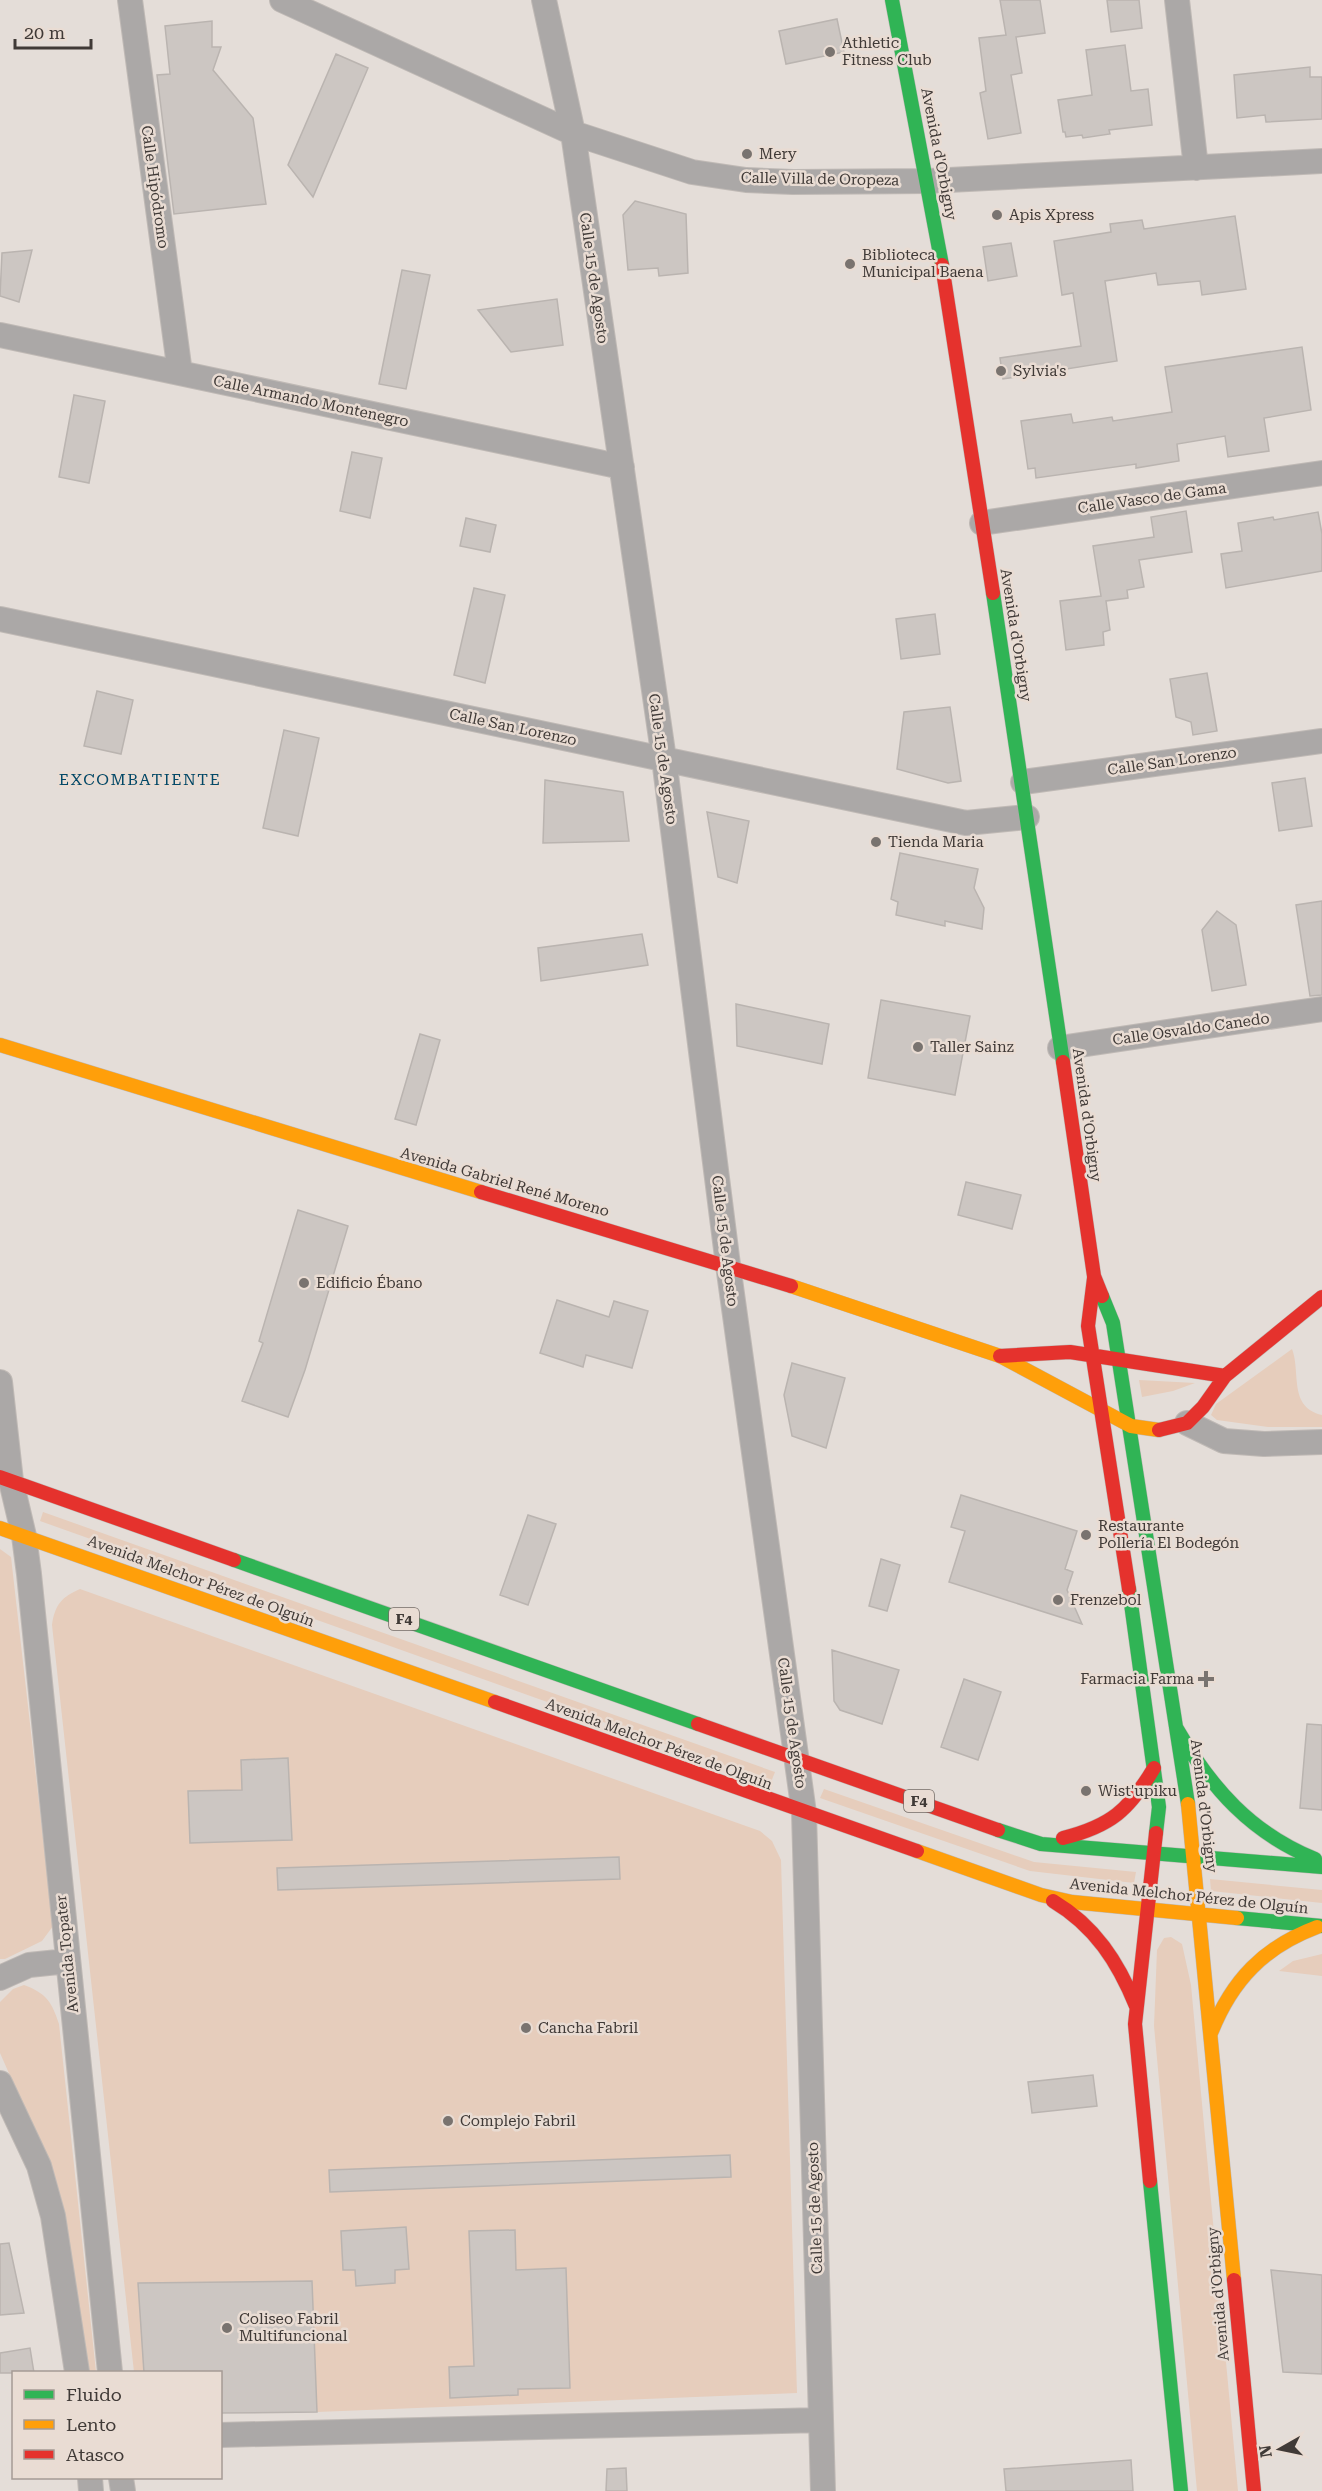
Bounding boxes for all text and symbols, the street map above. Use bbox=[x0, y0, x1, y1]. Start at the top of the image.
scale bar bbox=[15, 12, 92, 50]
text: 20 m bbox=[24, 22, 65, 43]
place label: Athletic Fitness Club bbox=[842, 34, 932, 69]
marker: Athletic Fitness Club bbox=[823, 45, 837, 59]
street label: Avenida d'Orbigny bbox=[917, 86, 961, 222]
street label: Calle Hipódromo bbox=[137, 124, 173, 250]
place label: Mery bbox=[759, 145, 797, 163]
marker: Mery bbox=[740, 147, 754, 161]
street label: Calle Villa de Oropeza bbox=[741, 169, 899, 189]
place label: Apis Xpress bbox=[1009, 206, 1094, 224]
marker: Apis Xpress bbox=[990, 208, 1004, 222]
street label: Calle 15 de Agosto bbox=[576, 211, 612, 345]
place label: Biblioteca Municipal Baena bbox=[862, 246, 983, 281]
marker: Biblioteca Municipal Baena bbox=[843, 257, 857, 271]
place label: Sylvia's bbox=[1013, 362, 1066, 380]
marker: Sylvia's bbox=[994, 364, 1008, 378]
street label: Calle Armando Montenegro bbox=[212, 371, 410, 431]
street label: Calle Vasco de Gama bbox=[1077, 479, 1227, 517]
street label: Avenida d'Orbigny bbox=[997, 567, 1035, 703]
street label: Calle 15 de Agosto bbox=[645, 692, 681, 826]
street label: Calle San Lorenzo bbox=[448, 705, 578, 749]
street label: Calle San Lorenzo bbox=[1106, 743, 1238, 779]
district label: EXCOMBATIENTE bbox=[59, 770, 221, 789]
place label: Tienda Maria bbox=[888, 833, 984, 851]
marker: Tienda Maria bbox=[869, 835, 883, 849]
street label: Calle Osvaldo Canedo bbox=[1111, 1009, 1271, 1049]
place label: Taller Sainz bbox=[930, 1038, 1014, 1056]
marker: Taller Sainz bbox=[911, 1040, 925, 1054]
street label: Avenida d'Orbigny bbox=[1069, 1047, 1105, 1183]
street label: Avenida Gabriel René Moreno bbox=[398, 1144, 612, 1220]
street label: Calle 15 de Agosto bbox=[708, 1174, 742, 1308]
place label: Edificio Ébano bbox=[316, 1274, 423, 1292]
marker: Edificio Ébano bbox=[297, 1276, 311, 1290]
place label: Restaurante Pollería El Bodegón bbox=[1098, 1517, 1239, 1552]
marker: Restaurante Pollería El Bodegón bbox=[1079, 1528, 1093, 1542]
street label: Avenida Melchor Pérez de Olguín bbox=[85, 1532, 317, 1631]
place label: Frenzebol bbox=[1070, 1591, 1142, 1609]
marker: Frenzebol bbox=[1051, 1593, 1065, 1607]
road number: F4 bbox=[389, 1608, 419, 1630]
street label: Calle 15 de Agosto bbox=[774, 1656, 810, 1790]
place label: Farmacia Farma bbox=[1080, 1670, 1194, 1688]
marker: Farmacia Farma bbox=[1199, 1672, 1213, 1686]
street label: Avenida Melchor Pérez de Olguín bbox=[543, 1695, 775, 1794]
street label: Avenida d'Orbigny bbox=[1187, 1738, 1221, 1874]
place label: Wist'upiku bbox=[1098, 1782, 1178, 1800]
marker: Wist'upiku bbox=[1079, 1784, 1093, 1798]
road number: F4 bbox=[904, 1790, 934, 1812]
street label: Avenida Melchor Pérez de Olguín bbox=[1069, 1875, 1310, 1918]
street label: Avenida Topater bbox=[52, 1894, 82, 2014]
place label: Cancha Fabril bbox=[538, 2019, 639, 2037]
marker: Cancha Fabril bbox=[519, 2021, 533, 2035]
place label: Complejo Fabril bbox=[460, 2112, 576, 2130]
marker: Complejo Fabril bbox=[441, 2114, 455, 2128]
street label: Calle 15 de Agosto bbox=[804, 2142, 826, 2274]
street label: Avenida d'Orbigny bbox=[1203, 2226, 1233, 2362]
place label: Coliseo Fabril Multifuncional bbox=[239, 2310, 348, 2345]
marker: Coliseo Fabril Multifuncional bbox=[220, 2321, 234, 2335]
legend bbox=[12, 2371, 222, 2479]
text: Fluido bbox=[66, 2384, 122, 2405]
text: Lento bbox=[66, 2414, 116, 2435]
north arrow bbox=[1250, 2419, 1310, 2479]
text: Atasco bbox=[66, 2444, 124, 2465]
text: N bbox=[1255, 2444, 1276, 2459]

